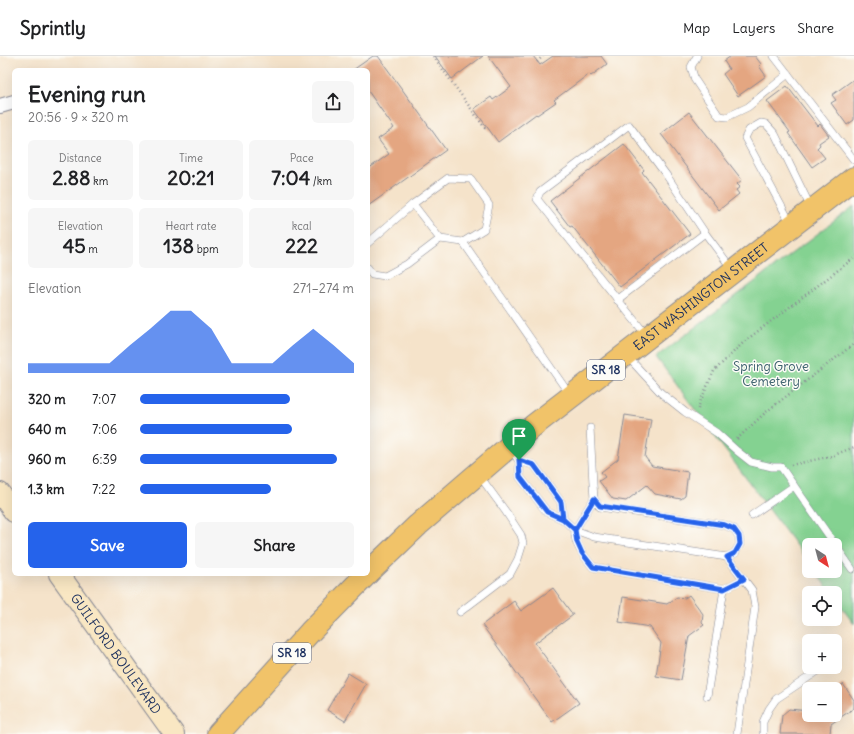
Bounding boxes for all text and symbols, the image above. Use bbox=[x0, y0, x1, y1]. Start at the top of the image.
text: Sprintly bbox=[20, 16, 86, 40]
text: Map bbox=[683, 19, 710, 37]
text: Layers bbox=[732, 19, 775, 37]
text: Share bbox=[797, 19, 834, 37]
text: Evening run bbox=[28, 80, 146, 108]
button: share bbox=[312, 81, 354, 123]
text: 20:56 · 9 × 320 m bbox=[28, 109, 128, 126]
text: Distance bbox=[59, 151, 102, 165]
text: Time bbox=[179, 151, 203, 165]
text: Pace bbox=[290, 151, 314, 165]
text: 2.88 bbox=[52, 165, 90, 190]
text: 20:21 bbox=[167, 165, 215, 190]
text: 7:04 bbox=[271, 165, 310, 190]
text: km bbox=[90, 174, 108, 188]
text: /km bbox=[310, 174, 332, 188]
text: Elevation bbox=[58, 219, 103, 233]
text: Heart rate bbox=[165, 219, 217, 233]
text: kcal bbox=[292, 219, 312, 233]
text: 45 bbox=[63, 233, 86, 258]
text: 138 bbox=[163, 233, 194, 258]
text: 222 bbox=[285, 233, 318, 258]
street label: EAST WASHINGTON STREET bbox=[630, 239, 772, 354]
text: m bbox=[86, 242, 98, 256]
text: bpm bbox=[194, 242, 219, 256]
text: Elevation bbox=[28, 280, 81, 297]
text: 271–274 m bbox=[293, 280, 354, 297]
park label: Spring Grove Cemetery bbox=[733, 358, 809, 390]
road number: SR 18 bbox=[587, 360, 625, 380]
text: 320 m bbox=[28, 391, 66, 408]
text: 7:07 bbox=[92, 391, 116, 408]
pin bbox=[502, 419, 536, 460]
text: 640 m bbox=[28, 421, 66, 438]
text: 7:06 bbox=[92, 421, 117, 438]
icon: arrive bbox=[508, 425, 530, 447]
text: 960 m bbox=[28, 451, 66, 468]
text: 6:39 bbox=[92, 451, 117, 468]
text: 1.3 km bbox=[28, 481, 64, 498]
text: 7:22 bbox=[92, 481, 116, 498]
button: Save bbox=[28, 522, 187, 568]
button: Share bbox=[195, 522, 354, 568]
north arrow bbox=[802, 538, 842, 578]
map controls bbox=[802, 538, 842, 722]
button: locate bbox=[802, 586, 842, 626]
street label: GUILFORD BOULEVARD bbox=[67, 590, 165, 718]
button: + bbox=[802, 634, 842, 674]
road number: SR 18 bbox=[273, 643, 311, 663]
button: − bbox=[802, 682, 842, 722]

